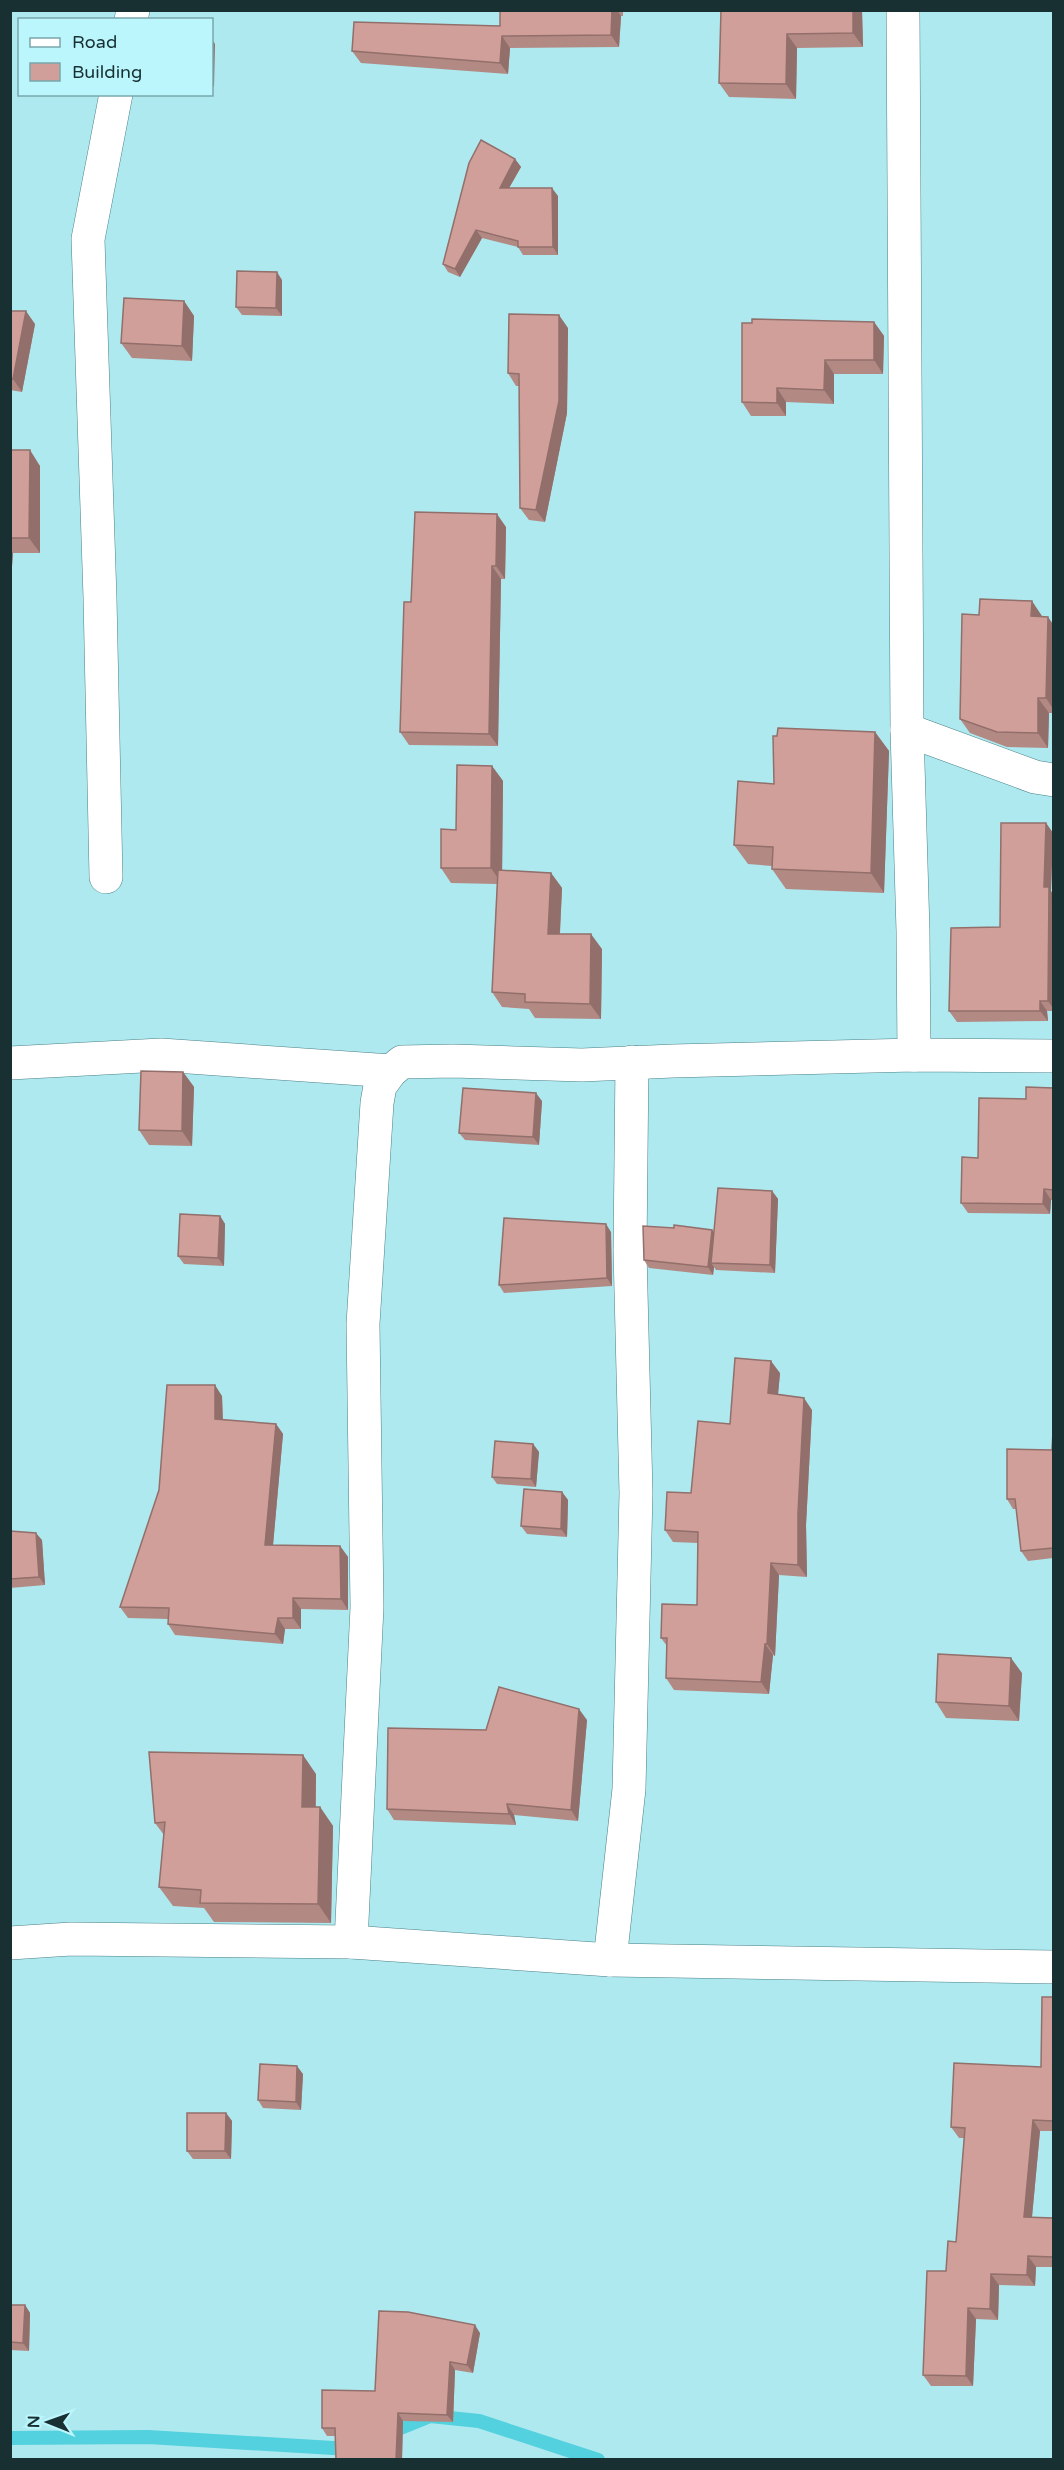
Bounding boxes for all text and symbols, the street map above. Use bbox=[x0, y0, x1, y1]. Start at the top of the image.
legend bbox=[18, 18, 213, 96]
text: Road bbox=[72, 31, 117, 53]
text: Building bbox=[72, 61, 142, 83]
north arrow bbox=[18, 2392, 78, 2452]
text: N bbox=[24, 2415, 44, 2428]

